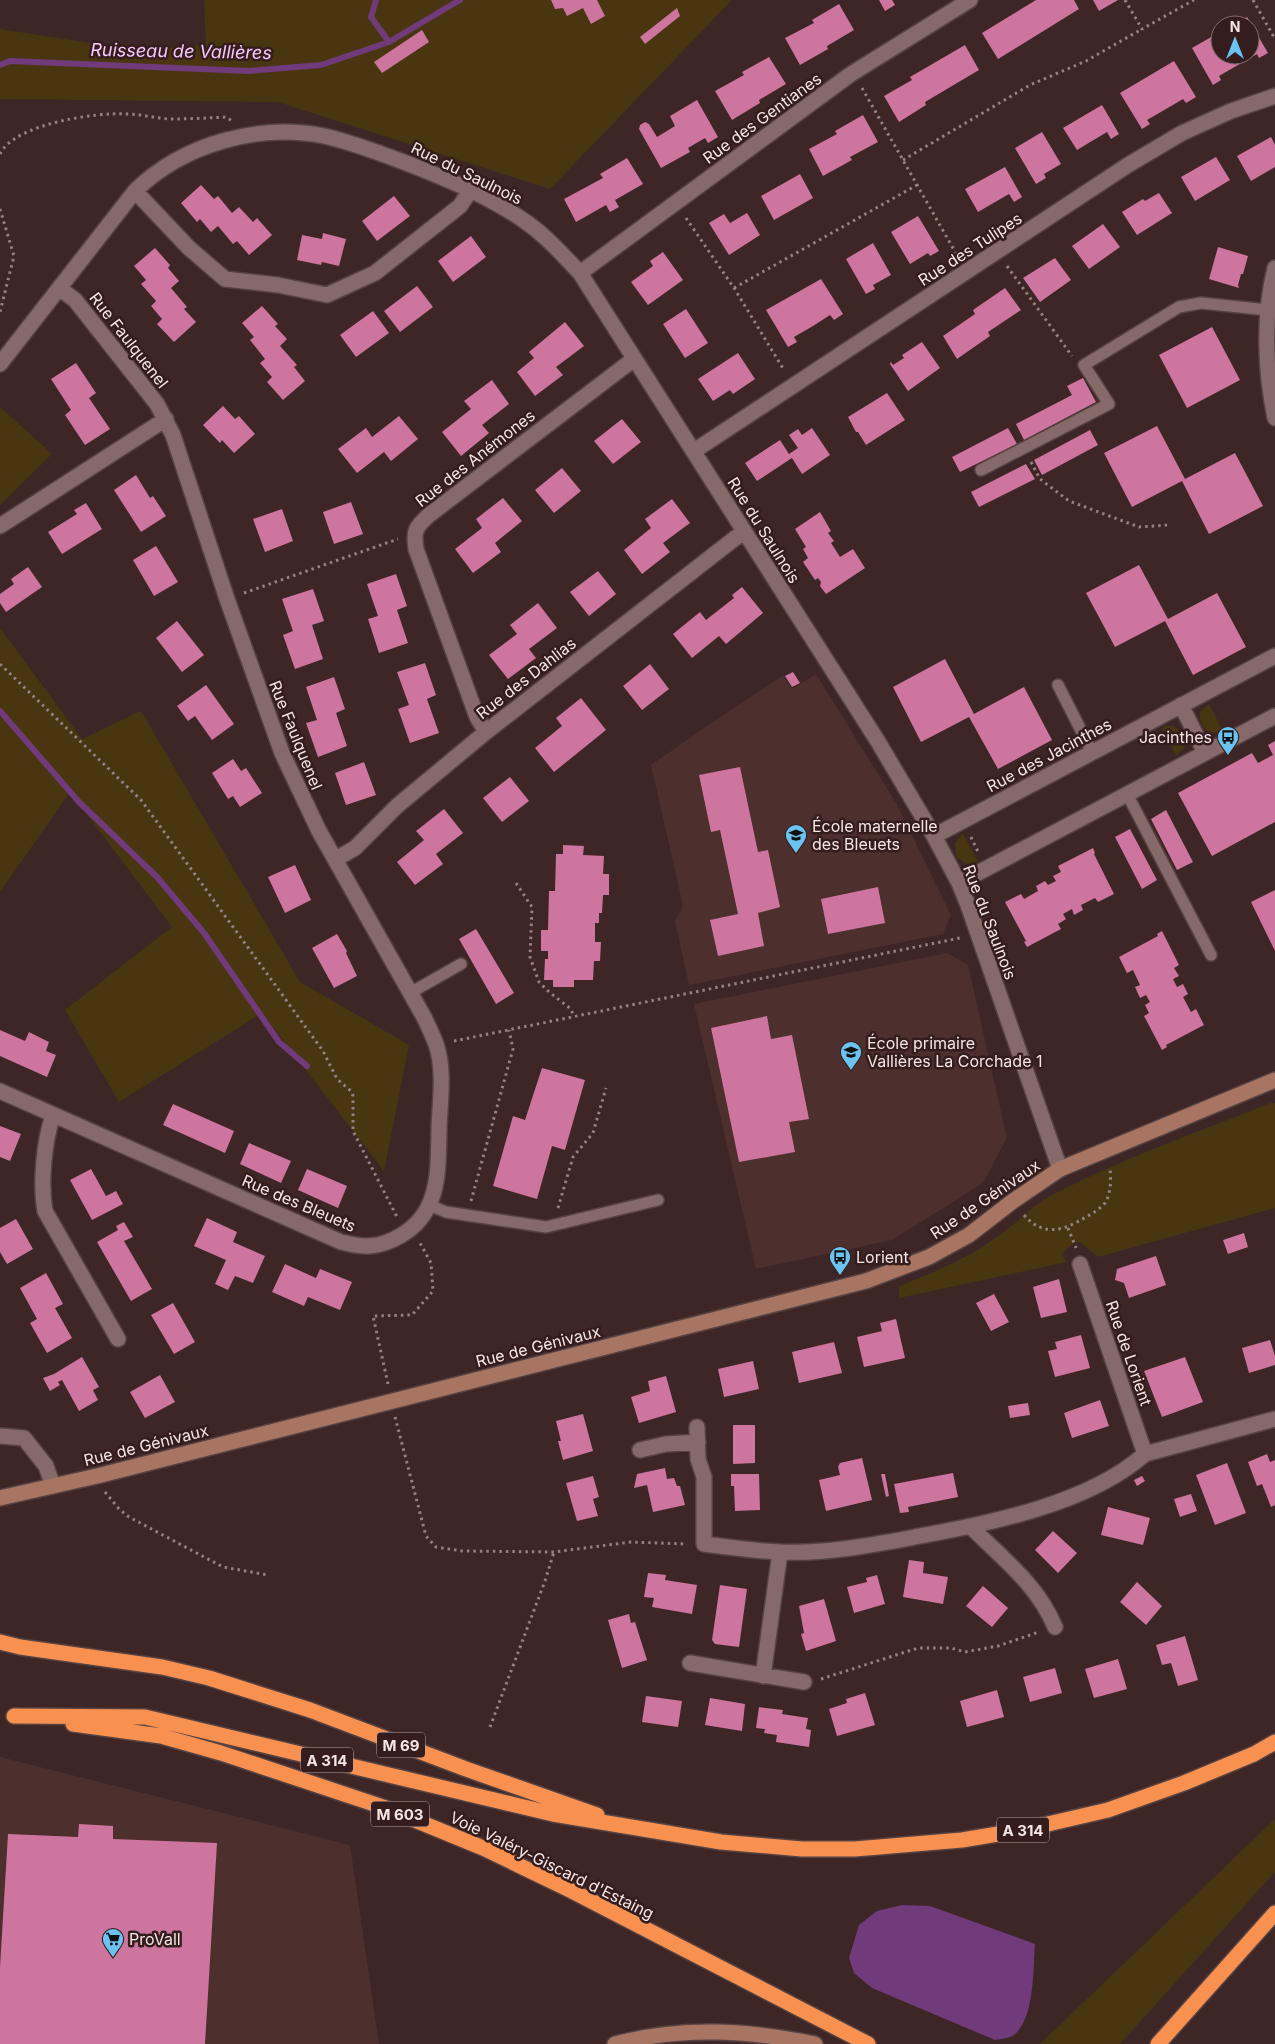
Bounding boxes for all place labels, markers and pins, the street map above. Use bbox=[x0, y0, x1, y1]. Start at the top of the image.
bus stop icon: Jacinthes bbox=[1216, 725, 1240, 756]
place label: Jacinthes bbox=[1139, 727, 1212, 747]
place label: École maternelle des Bleuets bbox=[812, 816, 938, 854]
school or university icon: École maternelle des Bleuets bbox=[784, 823, 808, 854]
place label: École primaire Vallières La Corchade 1 bbox=[867, 1033, 1042, 1071]
school or university icon: École primaire Vallières La Corchade 1 bbox=[839, 1040, 863, 1071]
bus stop icon: Lorient bbox=[828, 1245, 852, 1276]
place label: Lorient bbox=[856, 1247, 909, 1267]
supermarket icon: ProVall bbox=[101, 1927, 125, 1958]
place label: ProVall bbox=[129, 1929, 181, 1949]

